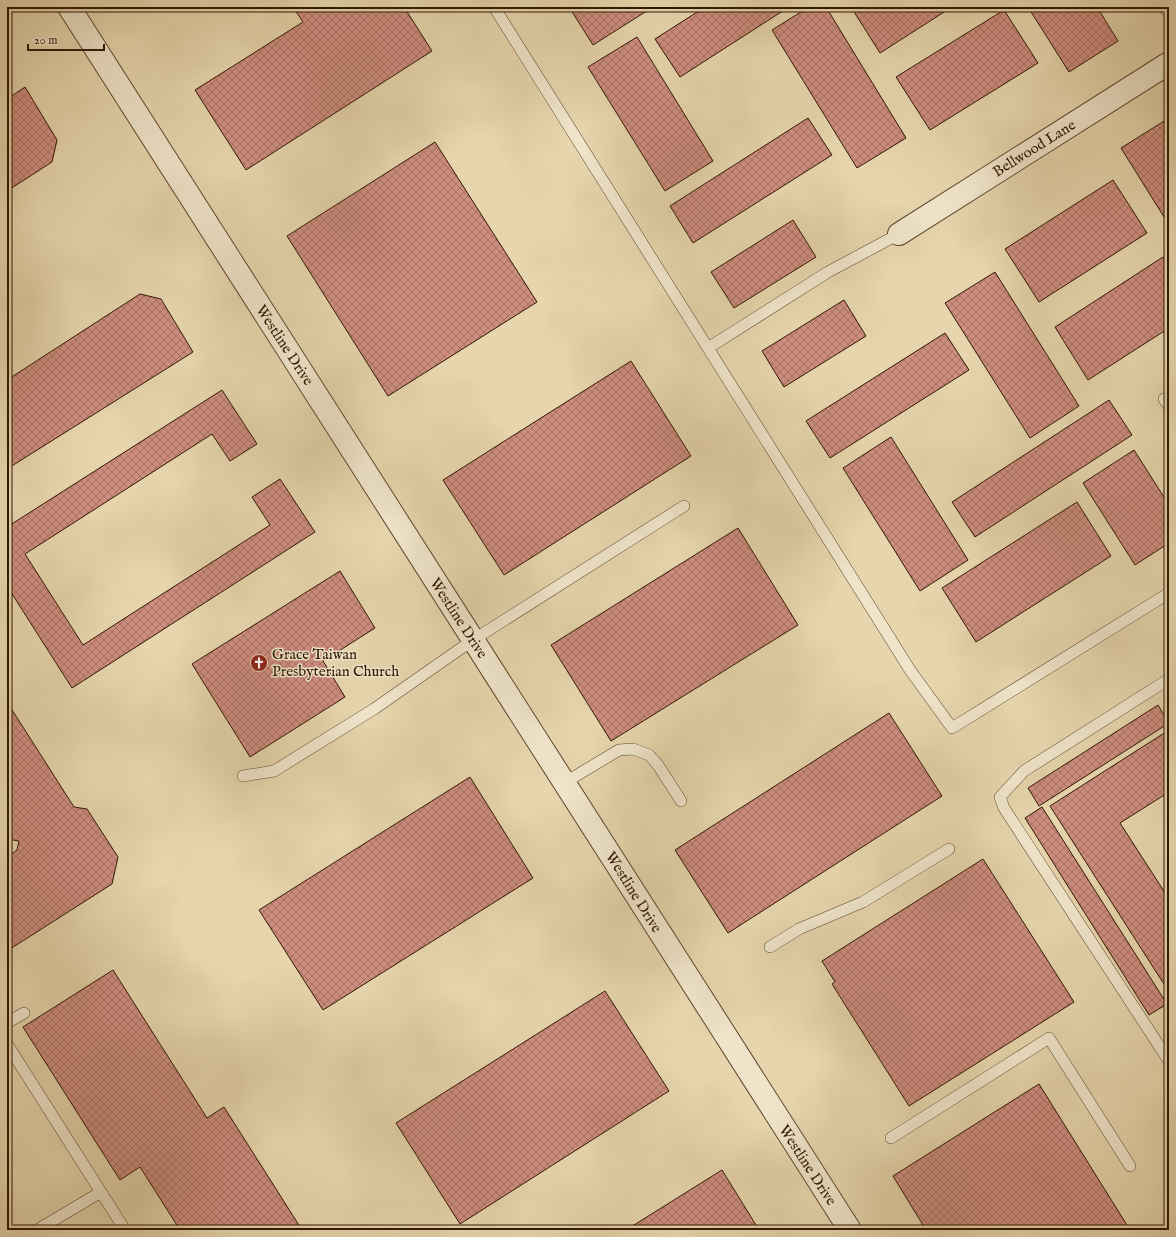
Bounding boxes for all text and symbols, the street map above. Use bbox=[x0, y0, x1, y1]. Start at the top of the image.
scale bar bbox=[28, 26, 104, 52]
text: 20 m bbox=[34, 33, 57, 48]
street label: Bellwood Lane bbox=[989, 115, 1079, 181]
street label: Westline Drive bbox=[252, 301, 318, 389]
street label: Westline Drive bbox=[426, 574, 492, 662]
place label: Grace Taiwan Presbyterian Church bbox=[272, 645, 399, 681]
church icon: Grace Taiwan Presbyterian Church bbox=[249, 653, 269, 673]
street label: Westline Drive bbox=[601, 848, 666, 936]
street label: Westline Drive bbox=[775, 1121, 841, 1209]

